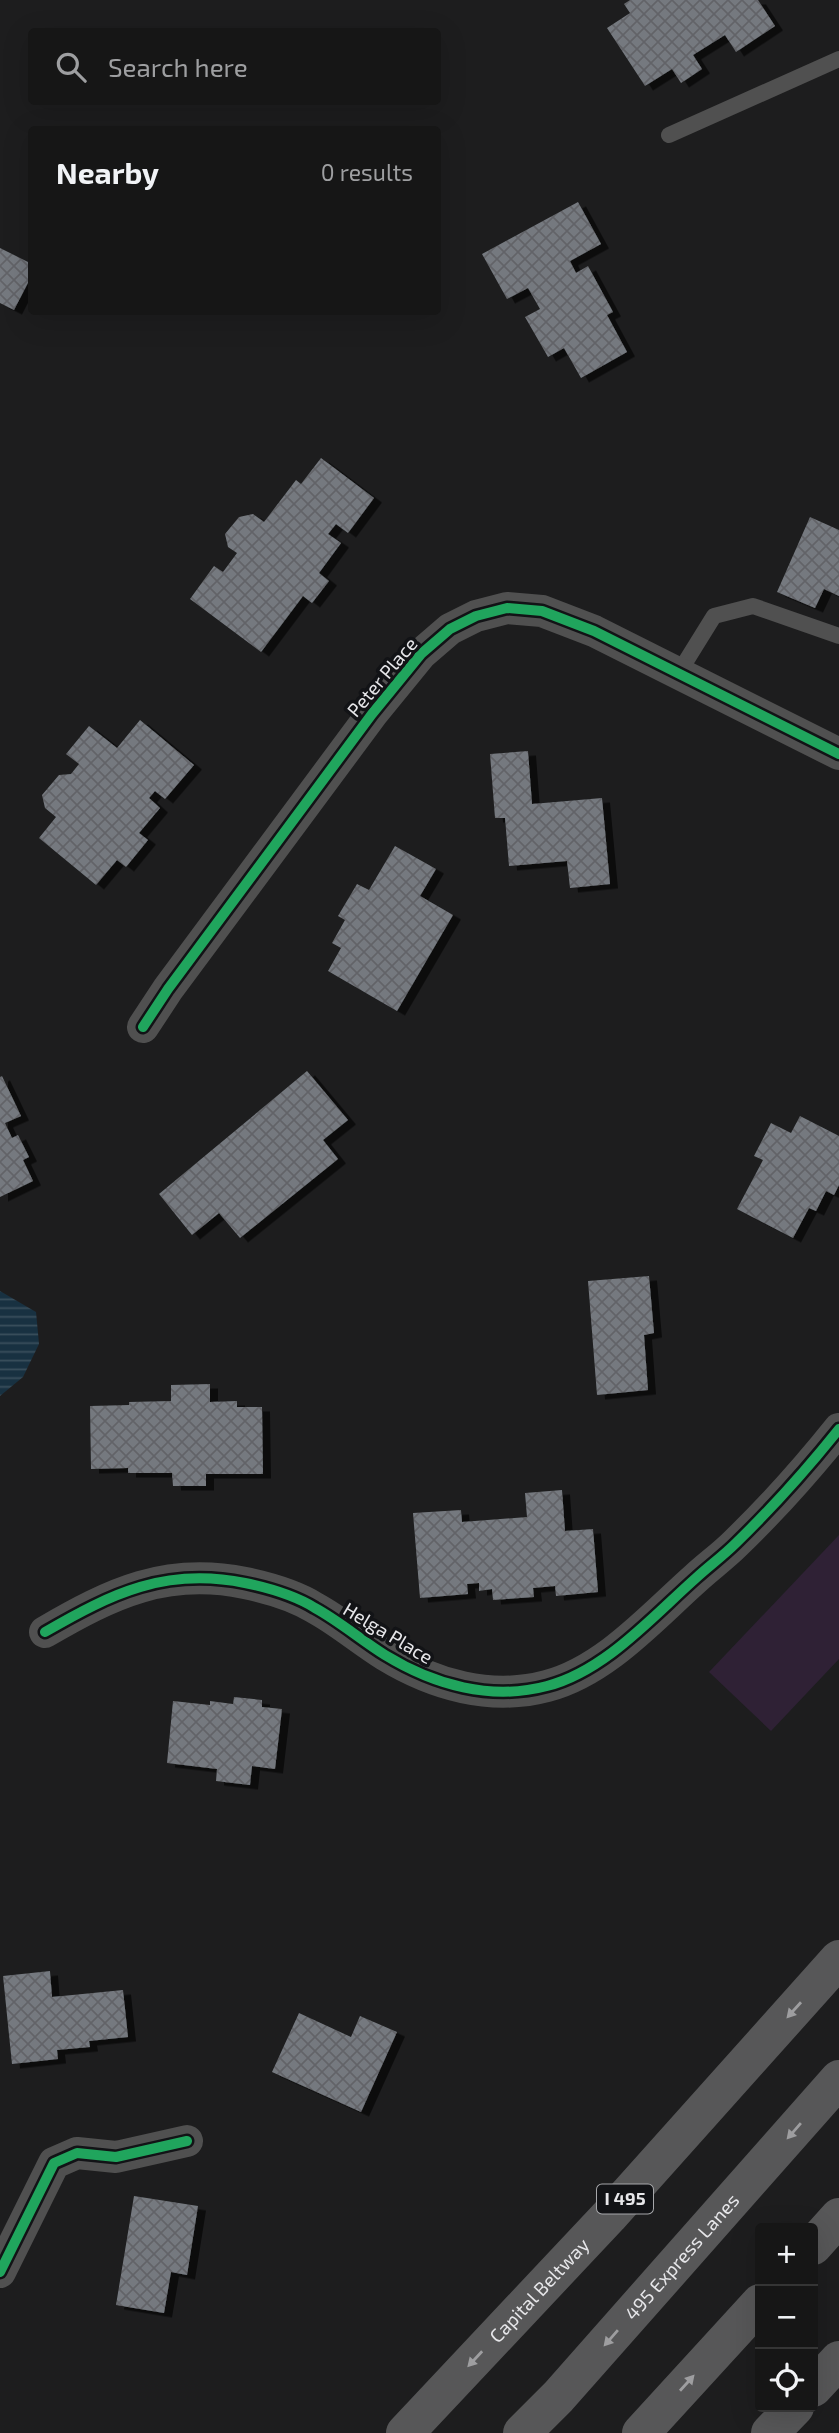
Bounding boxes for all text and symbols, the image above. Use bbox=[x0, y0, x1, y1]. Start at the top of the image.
search box bbox=[28, 28, 441, 105]
icon: search bbox=[52, 48, 90, 86]
text: Search here bbox=[108, 51, 248, 82]
text: Nearby bbox=[56, 154, 159, 190]
text: 0 results bbox=[321, 158, 413, 186]
street label: Peter Place bbox=[342, 632, 422, 721]
street label: Helga Place bbox=[339, 1597, 437, 1668]
one-way arrow bbox=[786, 2001, 802, 2019]
one-way arrow bbox=[787, 2122, 802, 2139]
road number: I 495 bbox=[597, 2185, 653, 2214]
street label: 495 Express Lanes bbox=[620, 2189, 743, 2324]
map controls bbox=[755, 2223, 818, 2412]
button: + bbox=[755, 2223, 818, 2286]
street label: Capital Beltway bbox=[484, 2233, 593, 2347]
button: − bbox=[755, 2286, 818, 2349]
one-way arrow bbox=[603, 2329, 619, 2347]
button: locate bbox=[755, 2349, 818, 2412]
one-way arrow bbox=[467, 2350, 483, 2368]
one-way arrow bbox=[679, 2374, 695, 2392]

